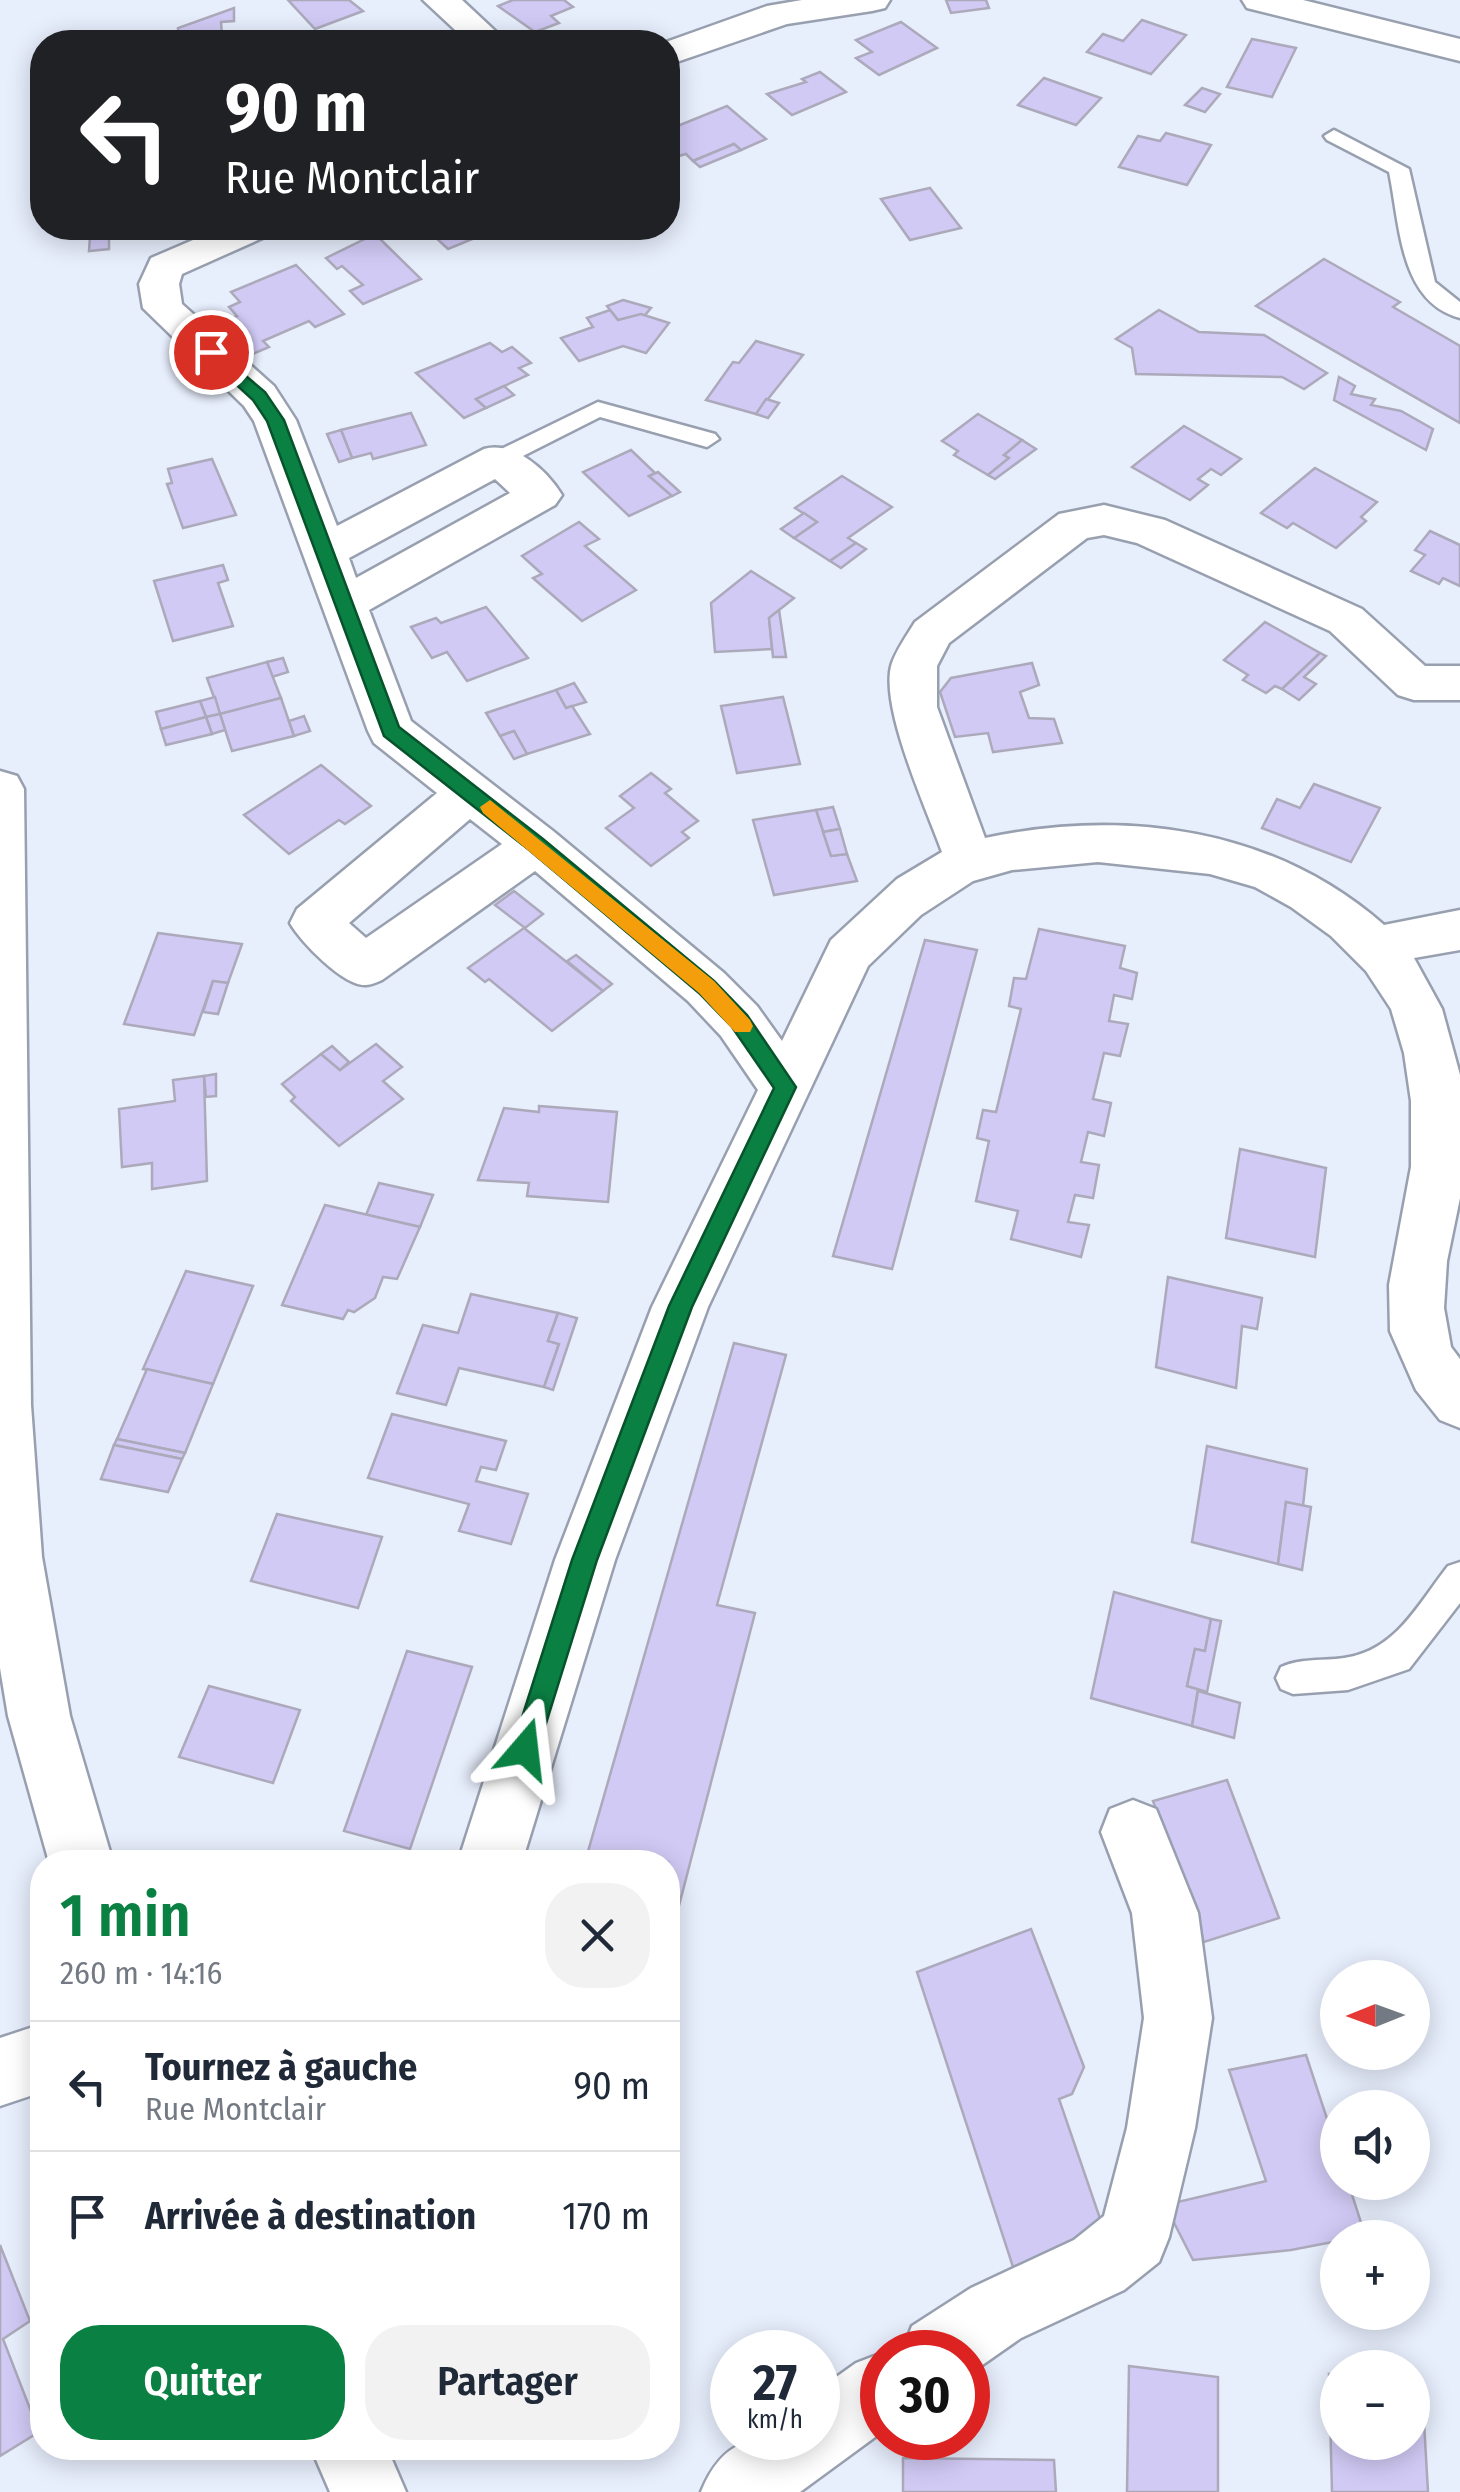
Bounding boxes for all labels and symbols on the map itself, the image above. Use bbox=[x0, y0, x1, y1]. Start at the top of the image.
pin bbox=[169, 310, 254, 395]
position arrow bbox=[473, 1697, 577, 1801]
north arrow bbox=[1320, 1960, 1430, 2070]
speed limit sign: 30 bbox=[860, 2330, 990, 2460]

